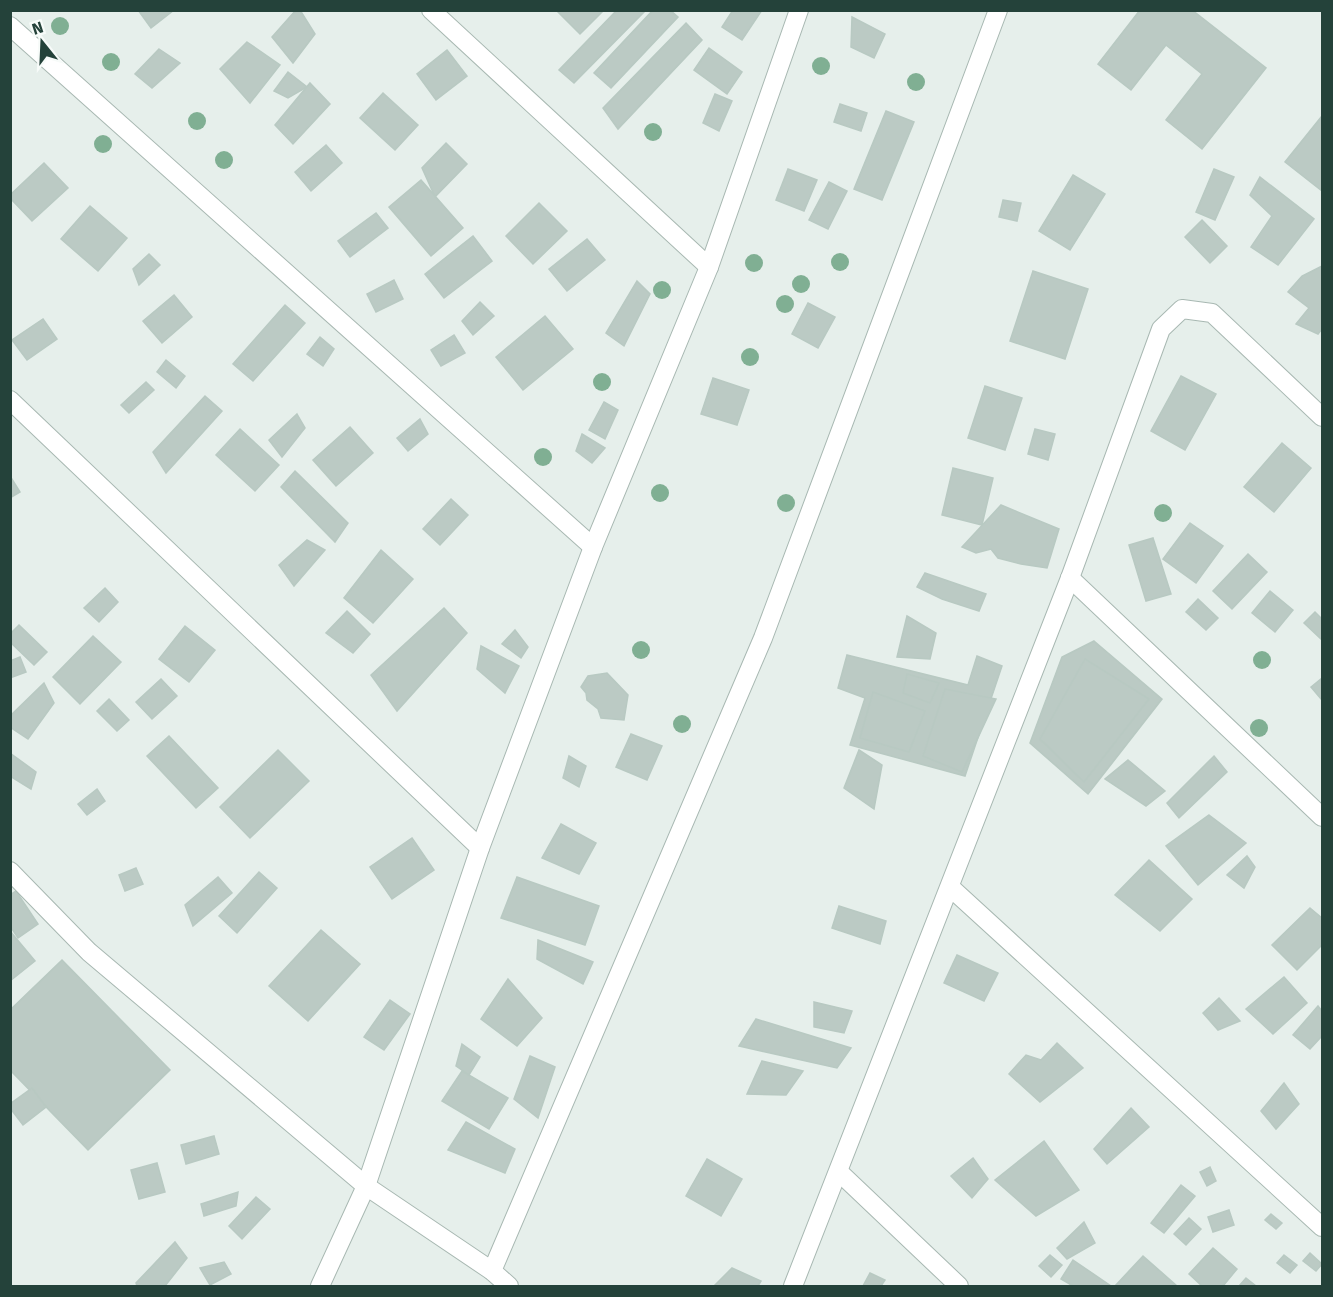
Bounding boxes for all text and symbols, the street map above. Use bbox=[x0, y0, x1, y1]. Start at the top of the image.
north arrow bbox=[12, 12, 72, 72]
text: N bbox=[30, 18, 45, 39]

